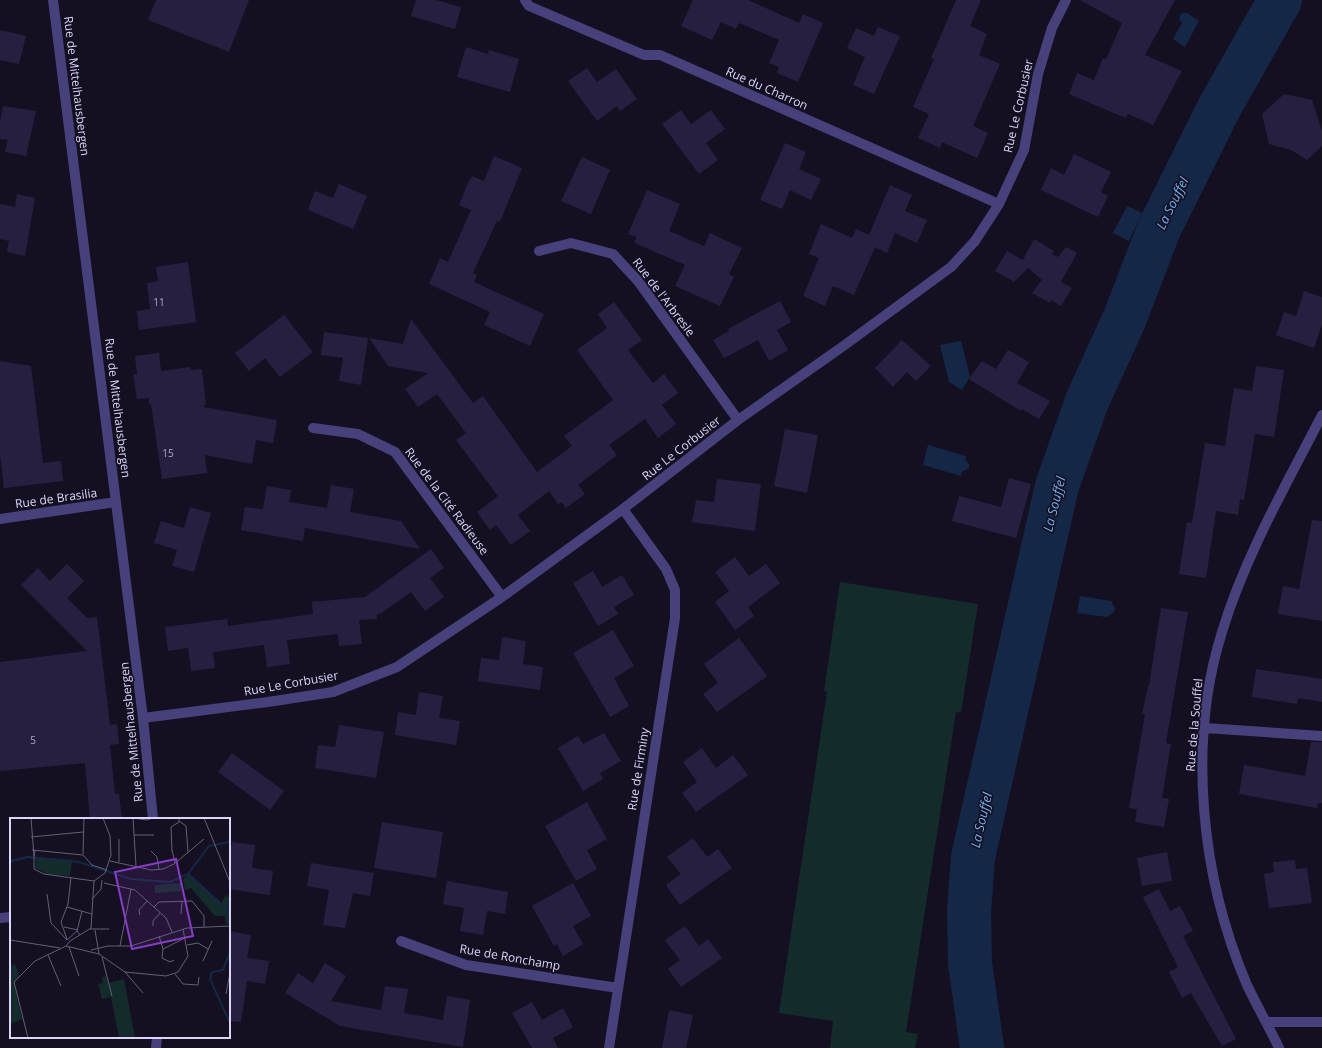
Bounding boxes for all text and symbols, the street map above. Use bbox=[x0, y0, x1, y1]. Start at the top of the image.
street label: Rue de Mittelhausbergen bbox=[60, 15, 94, 157]
street label: Rue Le Corbusier bbox=[999, 57, 1037, 154]
street label: Rue du Charron bbox=[723, 62, 811, 114]
water label: La Souffel bbox=[1152, 173, 1193, 232]
street label: Rue de l'Arbresle bbox=[629, 254, 699, 340]
house number: 11 bbox=[153, 295, 165, 309]
street label: Rue de Mittelhausbergen bbox=[101, 337, 135, 479]
street label: Rue Le Corbusier bbox=[638, 412, 724, 484]
street label: Rue de la Cité Radieuse bbox=[401, 444, 493, 558]
house number: 15 bbox=[162, 446, 174, 460]
water label: La Souffel bbox=[1038, 474, 1070, 533]
street label: Rue de Brasilia bbox=[14, 484, 98, 512]
street label: Rue de Mittelhausbergen bbox=[115, 661, 147, 803]
street label: Rue Le Corbusier bbox=[242, 666, 340, 700]
street label: Rue de la Souffel bbox=[1181, 678, 1207, 772]
street label: Rue de Firminy bbox=[623, 725, 653, 812]
house number: 5 bbox=[30, 733, 36, 747]
water label: La Souffel bbox=[966, 790, 996, 849]
inset map bbox=[10, 818, 230, 1038]
street label: Rue de Ronchamp bbox=[458, 940, 562, 974]

